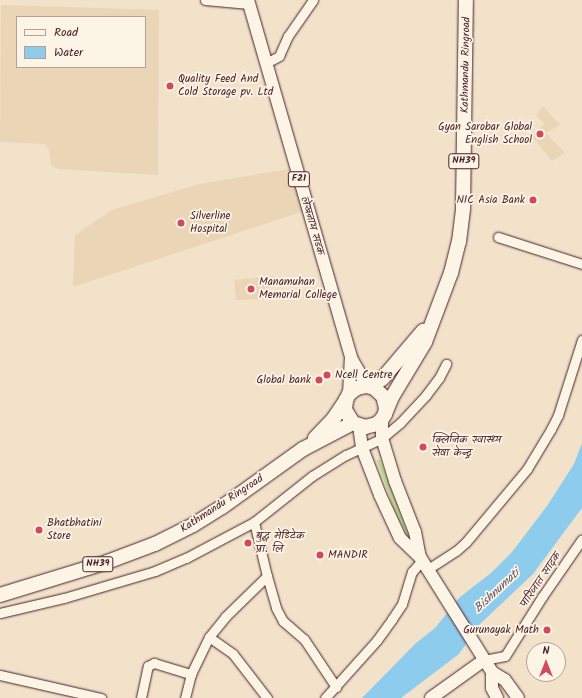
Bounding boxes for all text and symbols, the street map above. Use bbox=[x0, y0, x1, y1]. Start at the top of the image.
legend bbox=[16, 16, 146, 68]
street label: Kathmandu Ringroad bbox=[459, 17, 473, 113]
text: Road bbox=[54, 23, 78, 42]
text: Water bbox=[54, 43, 83, 62]
place label: Quality Feed And Cold Storage pv. Ltd bbox=[178, 73, 273, 99]
marker: Quality Feed And Cold Storage pv. Ltd bbox=[165, 81, 175, 91]
place label: Gyan Sarobar Global English School bbox=[438, 121, 532, 147]
marker: Gyan Sarobar Global English School bbox=[535, 129, 545, 139]
road number: NH39 bbox=[448, 153, 480, 169]
road number: F21 bbox=[287, 171, 311, 187]
place label: NIC Asia Bank bbox=[456, 193, 525, 207]
street label: लेखनाथ सडक bbox=[297, 195, 327, 257]
marker: NIC Asia Bank bbox=[528, 195, 538, 205]
place label: Silverline Hospital bbox=[190, 210, 231, 236]
marker: Silverline Hospital bbox=[175, 217, 187, 229]
place label: Manamuhan Memorial College bbox=[259, 276, 337, 302]
marker: Manamuhan Memorial College bbox=[246, 284, 256, 294]
place label: Ncell Centre bbox=[335, 368, 392, 382]
marker: Ncell Centre bbox=[322, 370, 332, 380]
place label: Global bank bbox=[257, 373, 311, 387]
marker: Global bank bbox=[314, 375, 324, 385]
place label: क्लिनिक स्वास्थ्य सेवा केन्द्र bbox=[432, 434, 501, 460]
marker: क्लिनिक स्वास्थ्य सेवा केन्द्र bbox=[417, 441, 429, 453]
street label: Kathmandu Ringroad bbox=[178, 472, 266, 536]
place label: Bhatbhatini Store bbox=[47, 517, 102, 543]
marker: Bhatbhatini Store bbox=[34, 525, 44, 535]
place label: बुद्ध मेडिटेक प्रा. लि bbox=[256, 530, 305, 556]
marker: बुद्ध मेडिटेक प्रा. लि bbox=[243, 538, 253, 548]
place label: MANDIR bbox=[328, 548, 368, 562]
marker: MANDIR bbox=[315, 550, 325, 560]
street label: पारिजात सादक bbox=[518, 550, 564, 610]
road number: NH39 bbox=[82, 556, 114, 572]
water label: Bishnumati bbox=[471, 566, 523, 616]
place label: Gurunayak Math bbox=[463, 623, 539, 637]
marker: Gurunayak Math bbox=[542, 625, 552, 635]
north arrow bbox=[526, 642, 566, 682]
text: N bbox=[543, 642, 549, 660]

